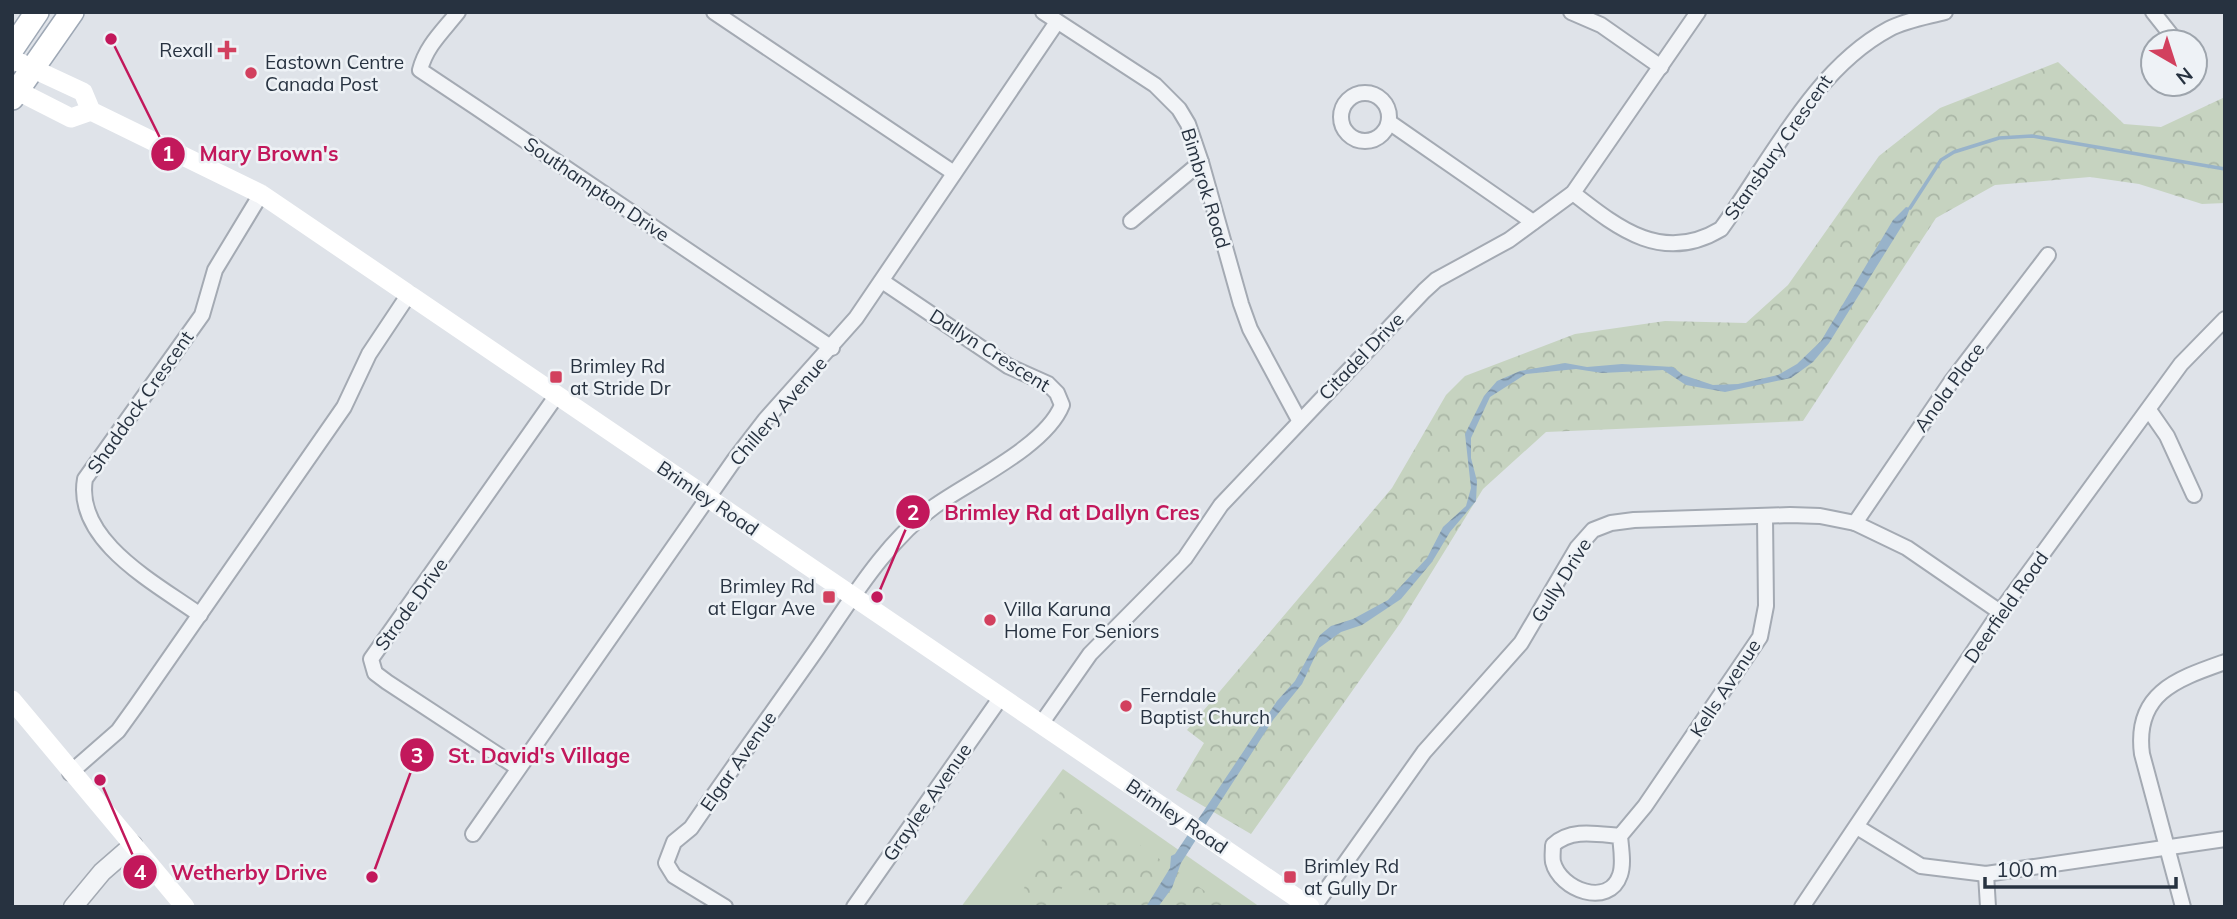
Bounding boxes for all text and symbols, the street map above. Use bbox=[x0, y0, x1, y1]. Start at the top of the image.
north arrow bbox=[2139, 28, 2209, 98]
place label: Rexall bbox=[159, 38, 213, 62]
marker: Rexall bbox=[219, 42, 235, 58]
place label: Eastown Centre Canada Post bbox=[265, 50, 404, 96]
text: N bbox=[2172, 62, 2198, 90]
marker: Eastown Centre Canada Post bbox=[243, 65, 259, 81]
street label: Stansbury Crescent bbox=[1719, 69, 1837, 224]
street label: Bimbrok Road bbox=[1176, 125, 1236, 251]
street label: Southampton Drive bbox=[520, 131, 674, 247]
callout: Mary Brown's bbox=[151, 133, 353, 175]
text: 1 bbox=[162, 140, 174, 166]
text: Mary Brown's bbox=[200, 140, 338, 166]
street label: Dallyn Crescent bbox=[925, 303, 1055, 397]
street label: Citadel Drive bbox=[1313, 307, 1409, 405]
street label: Shaddock Crescent bbox=[82, 326, 199, 478]
street label: Anola Place bbox=[1909, 338, 1989, 436]
street label: Chillery Avenue bbox=[724, 352, 832, 470]
place label: Brimley Rd at Stride Dr bbox=[570, 354, 671, 400]
marker: Brimley Rd at Stride Dr bbox=[548, 369, 564, 385]
street label: Brimley Road bbox=[653, 455, 763, 541]
callout: Brimley Rd at Dallyn Cres bbox=[895, 491, 1214, 533]
text: 2 bbox=[907, 499, 919, 525]
text: Brimley Rd at Dallyn Cres bbox=[944, 499, 1200, 525]
street label: Gully Drive bbox=[1526, 533, 1596, 627]
street label: Deerfield Road bbox=[1959, 546, 2053, 668]
street label: Strode Drive bbox=[369, 553, 453, 655]
place label: Brimley Rd at Elgar Ave bbox=[708, 574, 815, 620]
marker: Brimley Rd at Elgar Ave bbox=[821, 589, 837, 605]
place label: Villa Karuna Home For Seniors bbox=[1004, 597, 1159, 643]
marker: Villa Karuna Home For Seniors bbox=[982, 612, 998, 628]
street label: Kells Avenue bbox=[1684, 635, 1766, 741]
place label: Ferndale Baptist Church bbox=[1140, 683, 1270, 729]
marker: Ferndale Baptist Church bbox=[1118, 698, 1134, 714]
street label: Elgar Avenue bbox=[695, 706, 781, 816]
callout: St. David's Village bbox=[399, 734, 644, 776]
street label: Graylee Avenue bbox=[877, 738, 977, 866]
text: 3 bbox=[411, 742, 423, 768]
text: St. David's Village bbox=[448, 742, 630, 768]
street label: Brimley Road bbox=[1122, 773, 1232, 859]
scale bar bbox=[1985, 846, 2176, 890]
callout: Wetherby Drive bbox=[122, 851, 342, 893]
place label: Brimley Rd at Gully Dr bbox=[1304, 854, 1399, 900]
text: 100 m bbox=[1996, 856, 2058, 882]
text: 4 bbox=[134, 859, 147, 885]
text: Wetherby Drive bbox=[171, 859, 327, 885]
marker: Brimley Rd at Gully Dr bbox=[1282, 869, 1298, 885]

